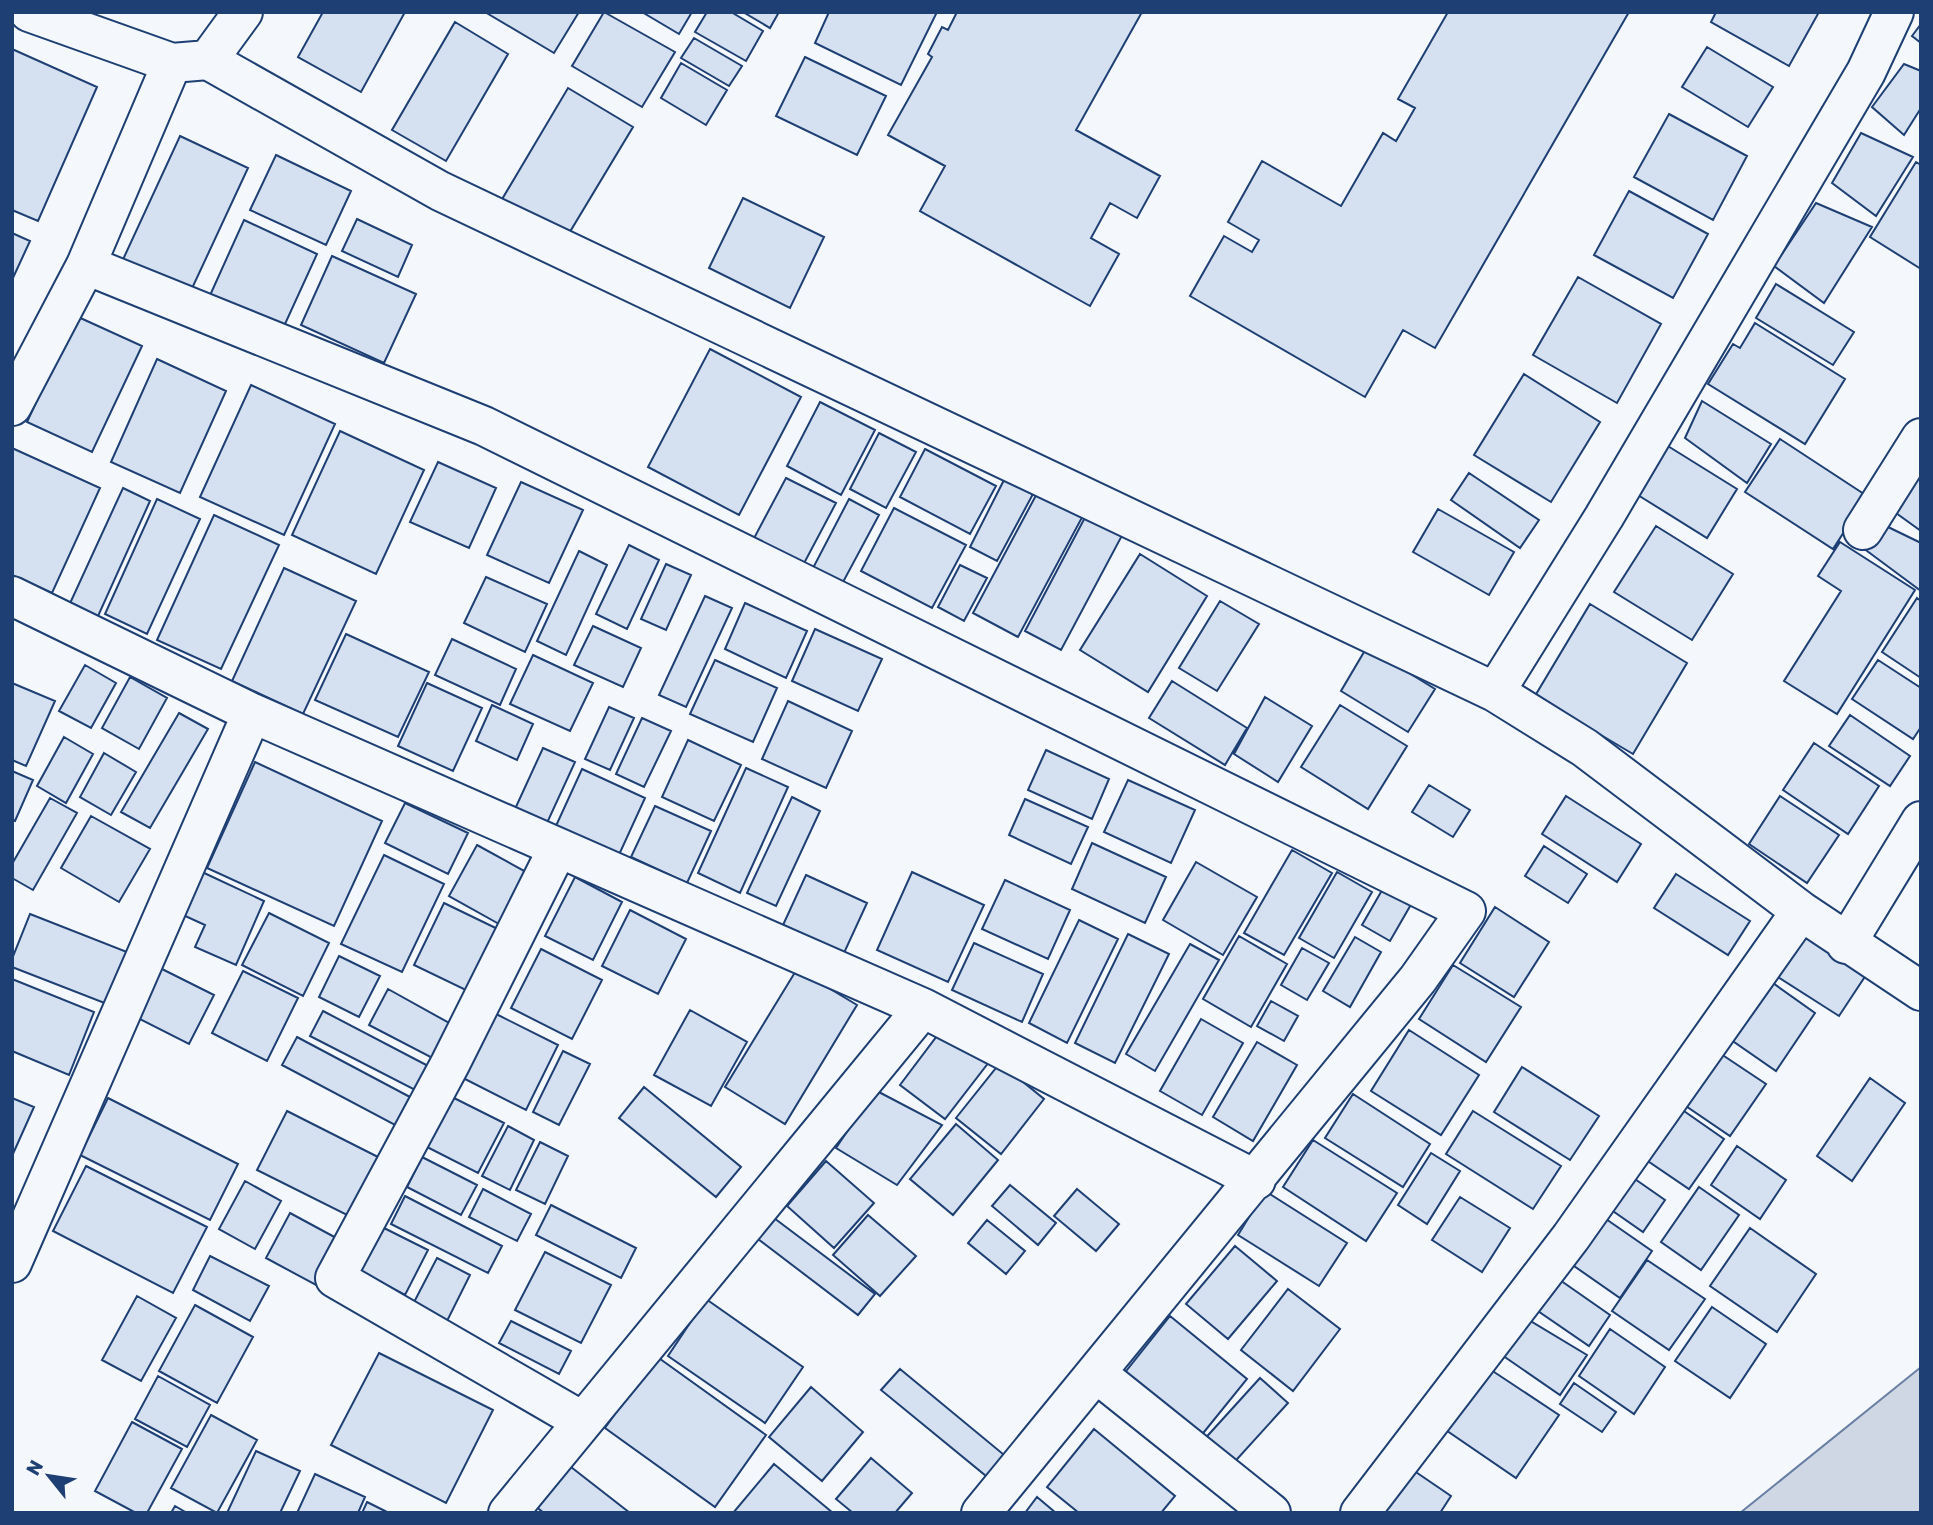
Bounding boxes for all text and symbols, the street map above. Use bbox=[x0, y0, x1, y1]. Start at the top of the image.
north arrow bbox=[14, 1441, 84, 1511]
text: N bbox=[21, 1456, 48, 1479]

